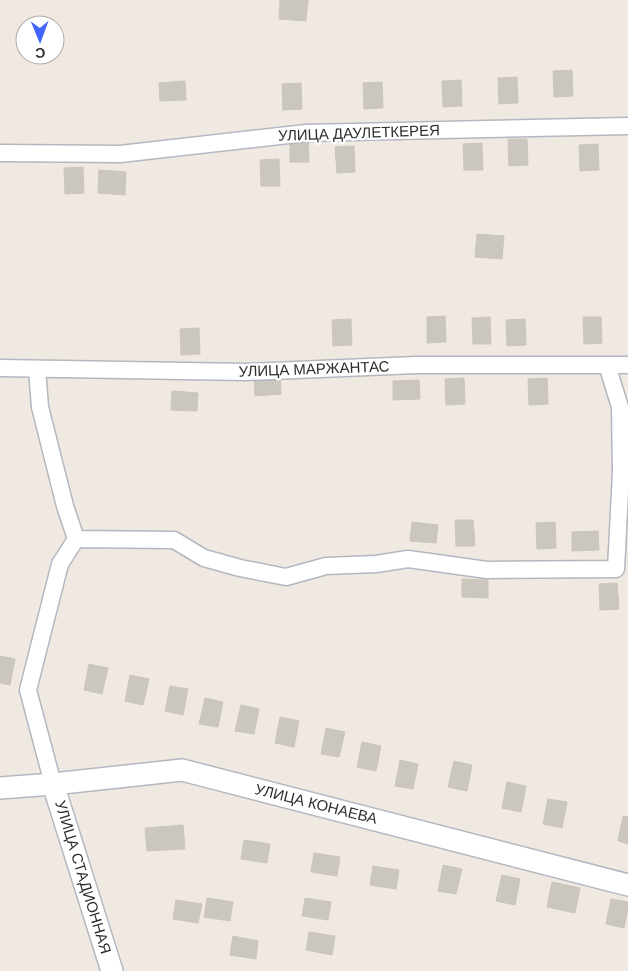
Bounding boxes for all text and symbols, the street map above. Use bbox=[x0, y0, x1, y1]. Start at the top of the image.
north arrow bbox=[15, 15, 65, 65]
text: С bbox=[35, 45, 45, 61]
street label: УЛИЦА ДАУЛЕТКЕРЕЯ bbox=[278, 121, 440, 144]
street label: УЛИЦА МАРЖАНТАС bbox=[238, 357, 390, 380]
street label: УЛИЦА КОНАЕВА bbox=[253, 780, 379, 827]
street label: УЛИЦА СТАДИОННАЯ bbox=[52, 798, 115, 956]

